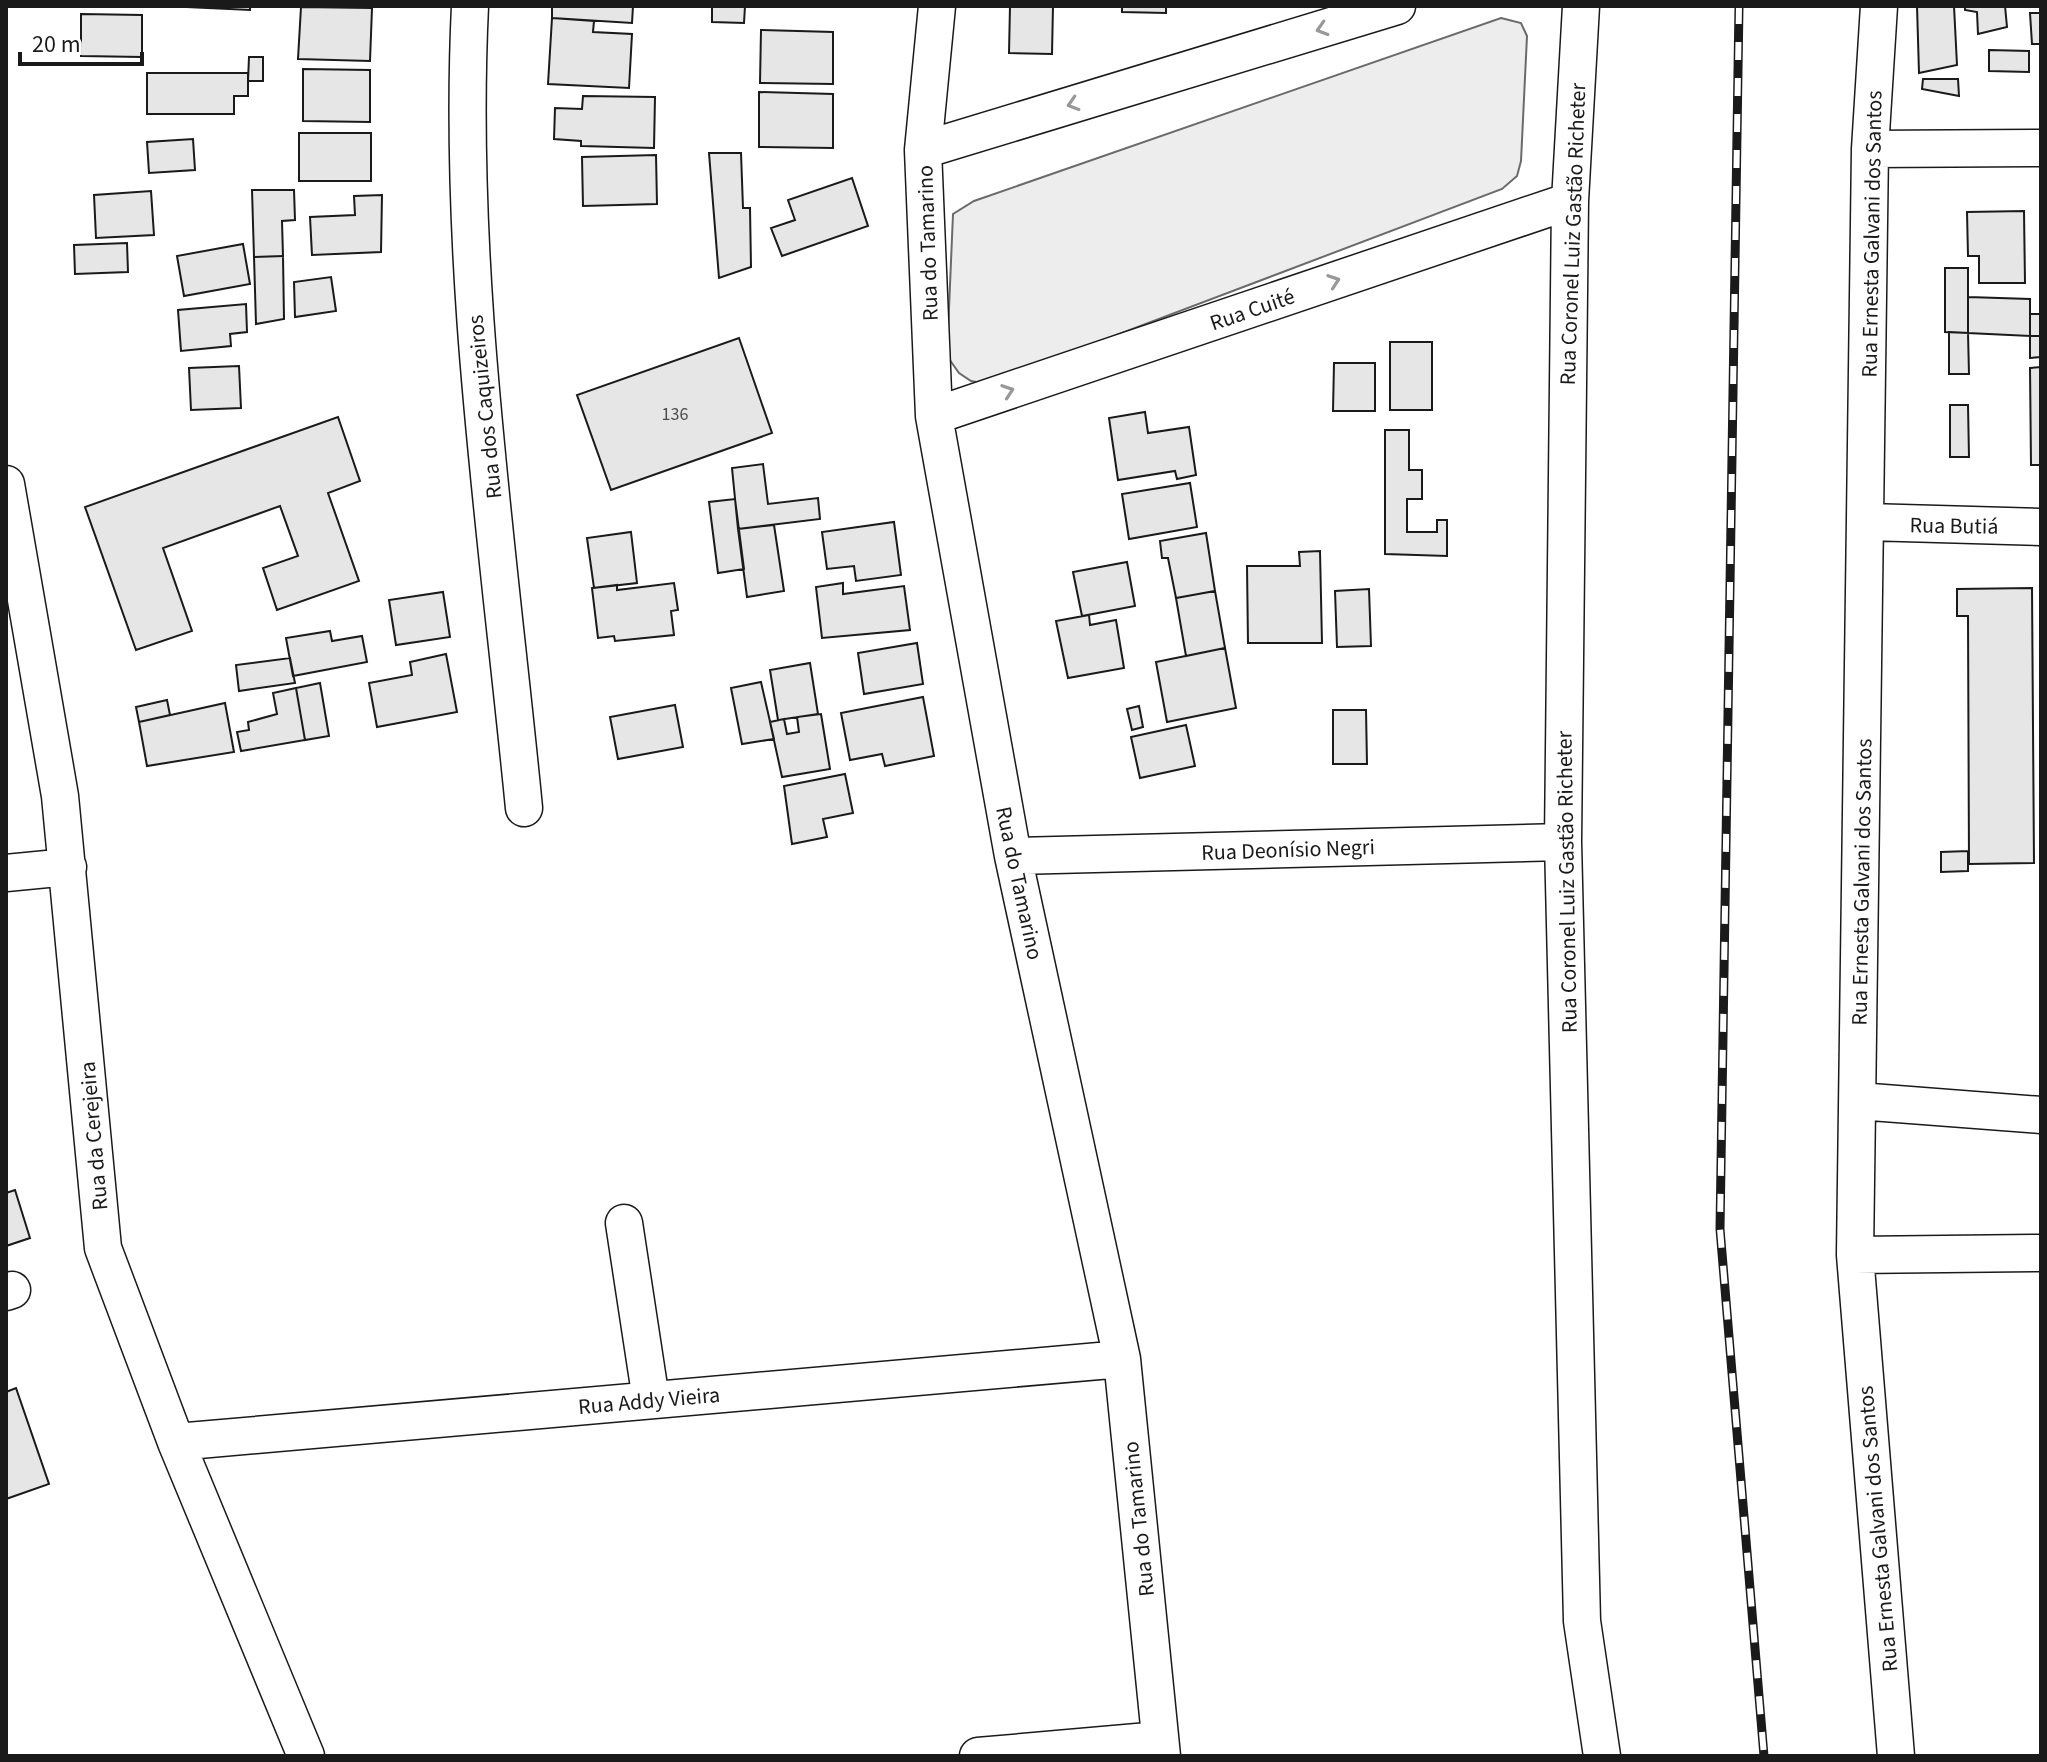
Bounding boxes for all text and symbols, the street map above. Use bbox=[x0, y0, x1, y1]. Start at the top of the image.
scale bar bbox=[20, 16, 142, 66]
one-way arrow bbox=[1316, 20, 1329, 36]
text: 20 m bbox=[32, 27, 81, 62]
street label: Rua Coronel Luiz Gastão Richeter bbox=[1552, 82, 1594, 386]
street label: Rua Ernesta Galvani dos Santos bbox=[1853, 90, 1891, 378]
one-way arrow bbox=[1067, 95, 1081, 111]
street label: Rua do Tamarino bbox=[909, 164, 947, 322]
one-way arrow bbox=[1326, 274, 1340, 290]
street label: Rua Cuité bbox=[1206, 281, 1299, 339]
street label: Rua dos Caquizeiros bbox=[459, 313, 511, 501]
one-way arrow bbox=[1000, 385, 1014, 401]
house number: 136 bbox=[662, 402, 688, 427]
street label: Rua Butiá bbox=[1909, 509, 1999, 543]
street label: Rua Coronel Luiz Gastão Richeter bbox=[1548, 730, 1586, 1033]
street label: Rua Ernesta Galvani dos Santos bbox=[1843, 738, 1881, 1026]
street label: Rua do Tamarino bbox=[987, 804, 1051, 963]
street label: Rua Deonísio Negri bbox=[1201, 831, 1375, 869]
street label: Rua da Cerejeira bbox=[72, 1060, 116, 1212]
street label: Rua Addy Vieira bbox=[577, 1379, 721, 1423]
street label: Rua Ernesta Galvani dos Santos bbox=[1850, 1384, 1906, 1673]
street label: Rua do Tamarino bbox=[1115, 1440, 1163, 1598]

